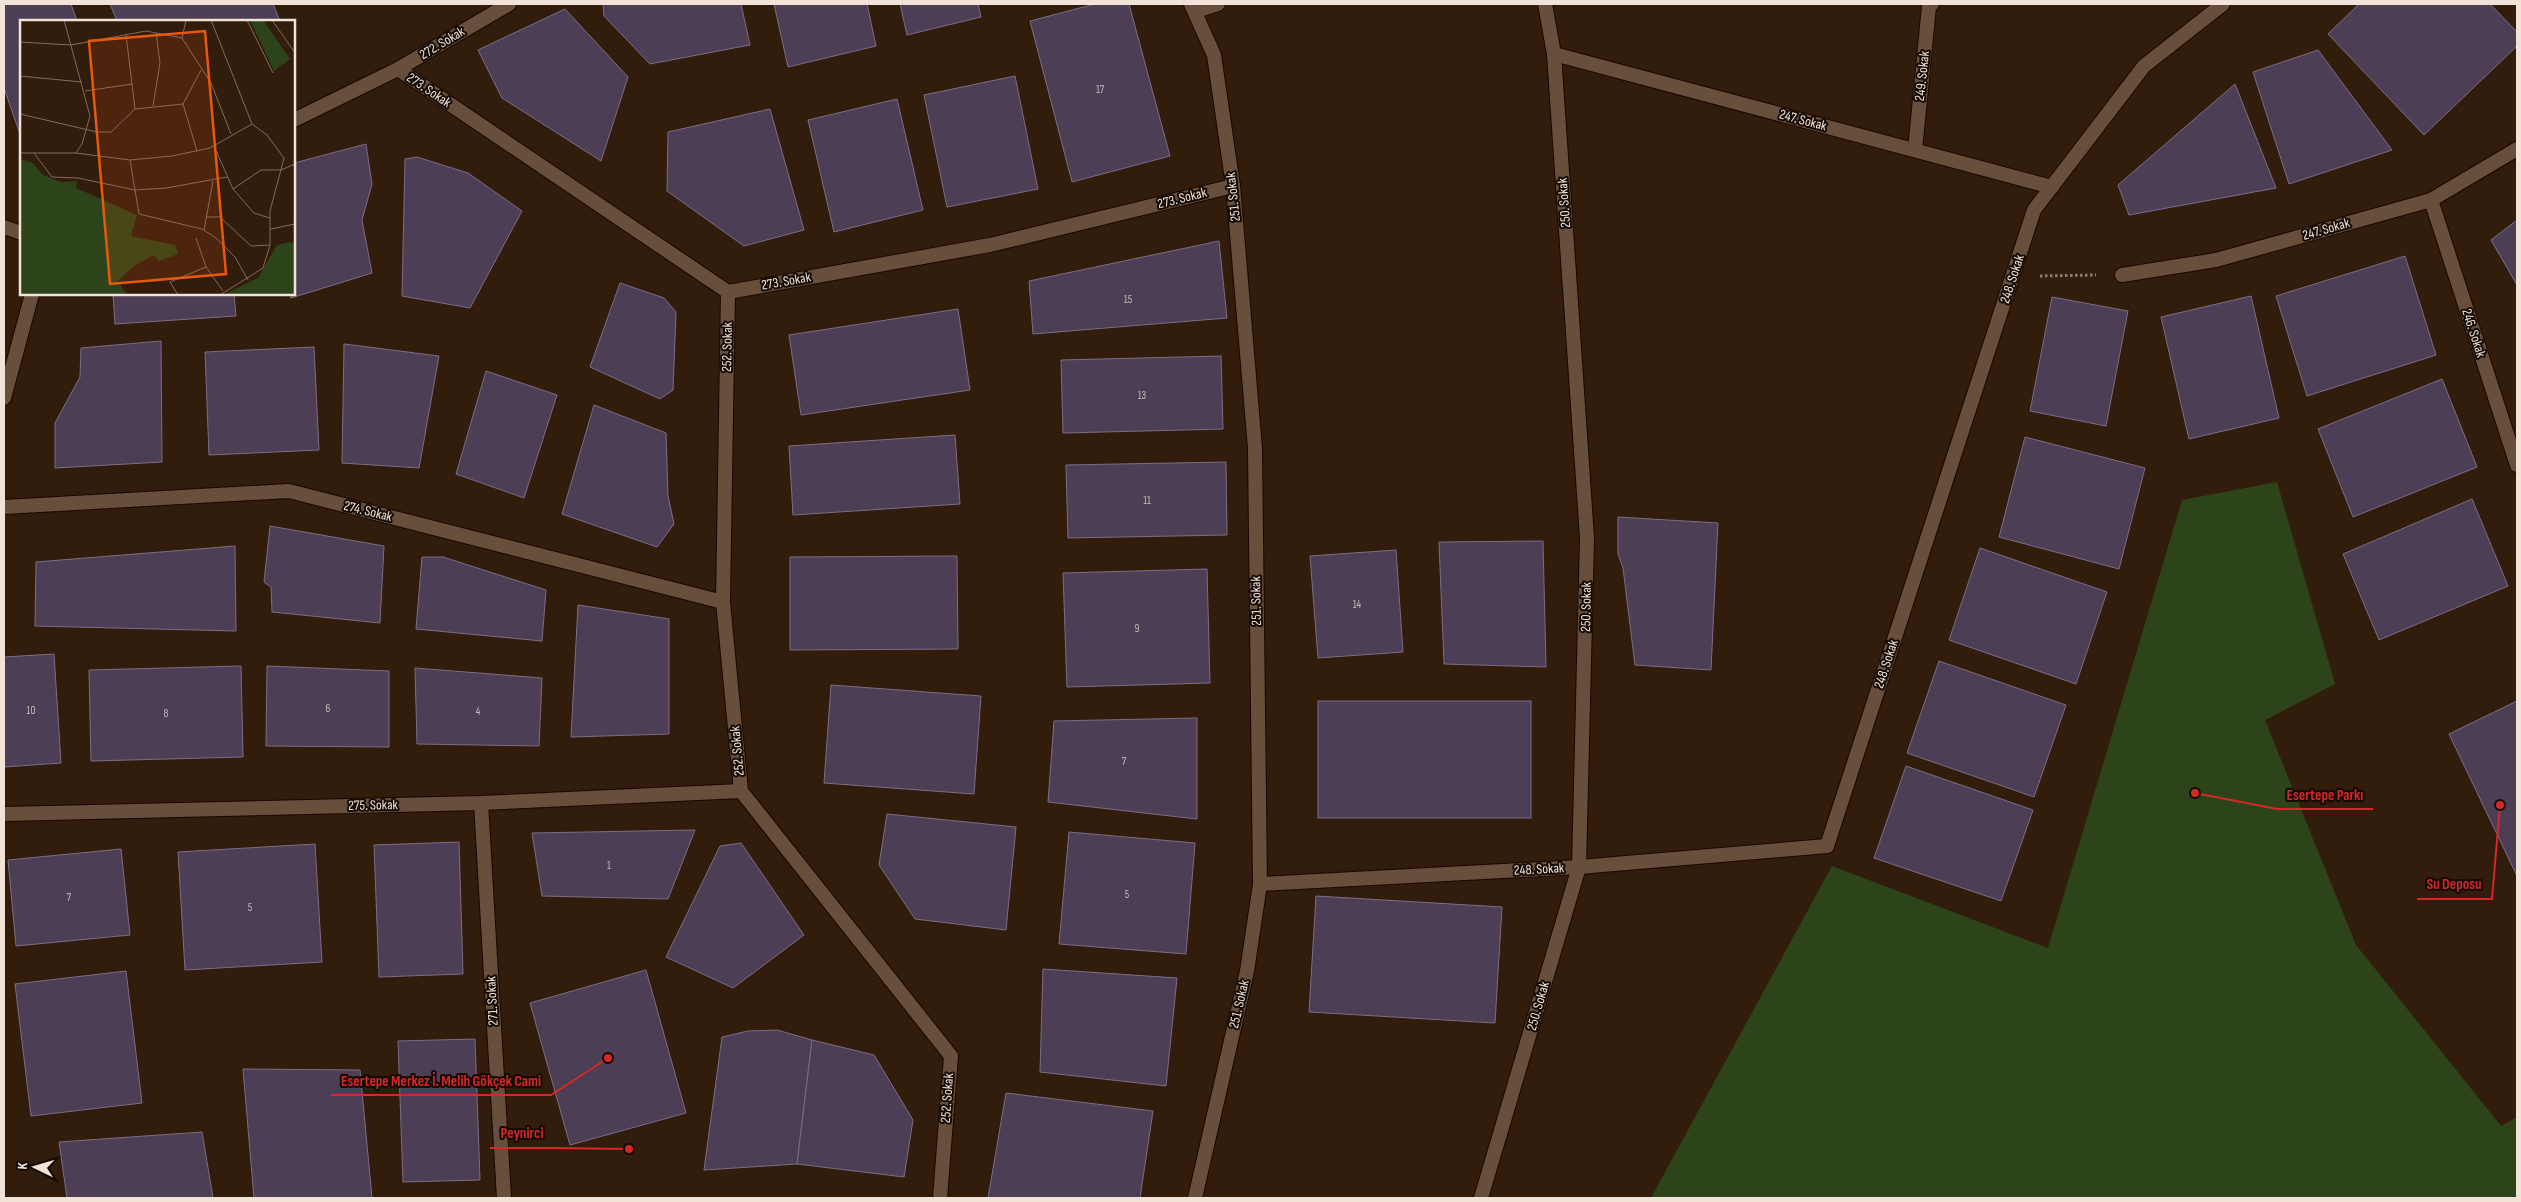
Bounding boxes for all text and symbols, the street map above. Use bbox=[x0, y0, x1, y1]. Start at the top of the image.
inset map bbox=[20, 20, 295, 295]
street label: 272. Sokak bbox=[416, 23, 468, 63]
street label: 249. Sokak bbox=[1911, 50, 1933, 102]
street label: 273. Sokak bbox=[404, 69, 455, 111]
house number: 17 bbox=[1096, 83, 1105, 96]
street label: 247. Sokak bbox=[1777, 106, 1829, 135]
street label: 251. Sokak bbox=[1222, 171, 1244, 222]
street label: 250. Sokak bbox=[1554, 177, 1574, 229]
street label: 273. Sokak bbox=[1156, 184, 1209, 212]
street label: 247. Sokak bbox=[2300, 214, 2352, 244]
street label: 248. Sokak bbox=[1996, 252, 2028, 306]
street label: 273. Sokak bbox=[760, 268, 813, 294]
house number: 15 bbox=[1124, 293, 1132, 306]
street label: 246. Sokak bbox=[2458, 307, 2490, 360]
street label: 252. Sokak bbox=[718, 321, 736, 372]
house number: 13 bbox=[1138, 389, 1147, 402]
house number: 11 bbox=[1143, 494, 1151, 507]
street label: 274. Sokak bbox=[342, 497, 395, 525]
street label: 251. Sokak bbox=[1247, 575, 1265, 626]
street label: 250. Sokak bbox=[1577, 581, 1595, 632]
house number: 14 bbox=[1353, 598, 1362, 611]
house number: 9 bbox=[1135, 622, 1140, 635]
street label: 248. Sokak bbox=[1870, 637, 1902, 691]
house number: 6 bbox=[326, 702, 331, 715]
house number: 10 bbox=[27, 704, 35, 717]
house number: 4 bbox=[476, 705, 481, 718]
house number: 8 bbox=[164, 707, 169, 720]
street label: 252. Sokak bbox=[726, 725, 748, 777]
house number: 7 bbox=[1122, 755, 1127, 768]
callout: Esertepe Parkı bbox=[2277, 779, 2373, 809]
text: Esertepe Parkı bbox=[2287, 786, 2363, 805]
street label: 275. Sokak bbox=[348, 796, 399, 814]
house number: 1 bbox=[607, 859, 611, 872]
street label: 248. Sokak bbox=[1513, 859, 1565, 879]
callout: Su Deposu bbox=[2417, 869, 2492, 899]
text: Su Deposu bbox=[2426, 875, 2482, 894]
house number: 5 bbox=[1125, 888, 1129, 901]
house number: 7 bbox=[67, 891, 72, 904]
house number: 5 bbox=[248, 901, 252, 914]
street label: 271. Sokak bbox=[482, 975, 502, 1026]
street label: 251. Sokak bbox=[1225, 977, 1253, 1030]
street label: 250. Sokak bbox=[1523, 979, 1553, 1032]
callout: Esertepe Merkez İ. Melih Gökçek Cami bbox=[331, 1065, 551, 1095]
text: Esertepe Merkez İ. Melih Gökçek Cami bbox=[341, 1072, 541, 1091]
street label: 252. Sokak bbox=[937, 1072, 957, 1123]
callout: Peynirci bbox=[490, 1118, 553, 1148]
text: Peynirci bbox=[501, 1124, 543, 1143]
north arrow bbox=[10, 1142, 60, 1192]
text: K bbox=[14, 1162, 31, 1170]

